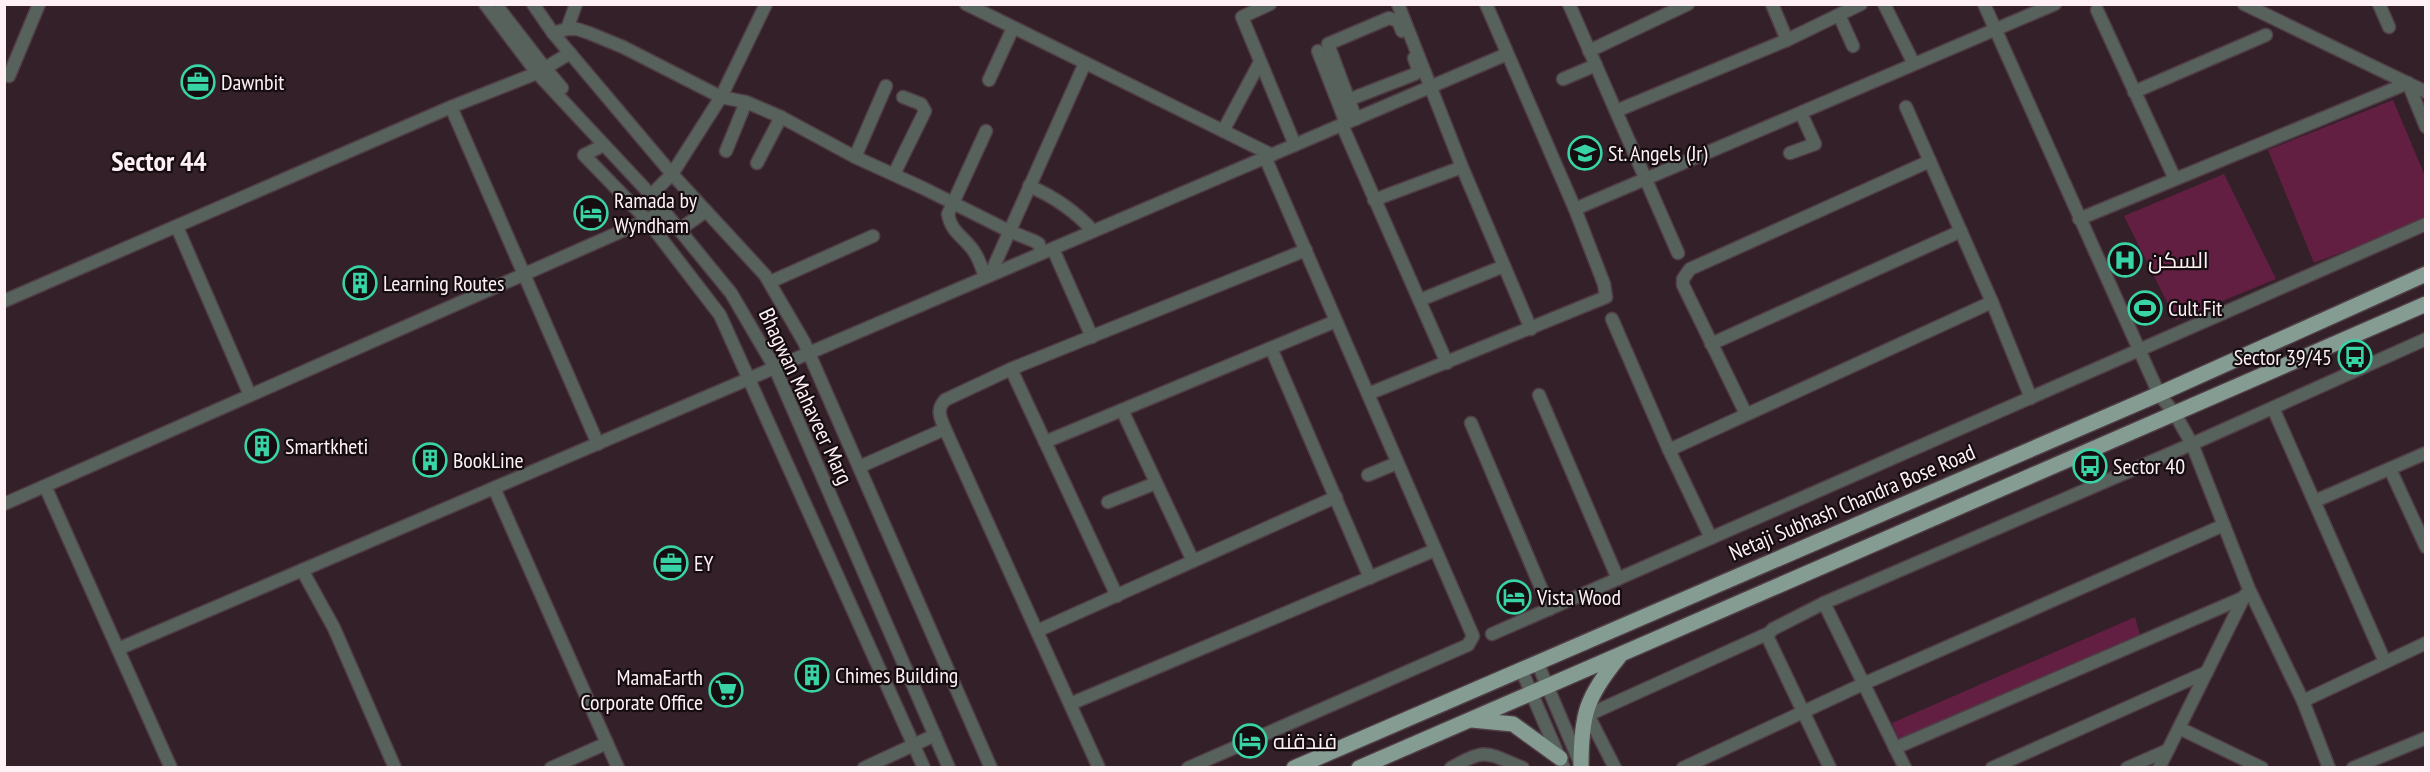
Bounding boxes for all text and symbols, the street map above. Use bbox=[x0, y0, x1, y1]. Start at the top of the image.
office icon: Dawnbit bbox=[180, 64, 216, 100]
place label: Dawnbit bbox=[221, 68, 284, 96]
school or university icon: St. Angels (Jr) bbox=[1567, 135, 1603, 171]
place label: St. Angels (Jr) bbox=[1608, 139, 1708, 167]
district label: Sector 44 bbox=[111, 142, 207, 179]
place label: Ramada by Wyndham bbox=[614, 186, 698, 239]
hotel icon: Ramada by Wyndham bbox=[573, 195, 609, 231]
hospital icon: السكن bbox=[2107, 242, 2143, 278]
place label: السكن bbox=[2148, 246, 2209, 274]
building icon: Learning Routes bbox=[342, 265, 378, 301]
place label: Learning Routes bbox=[383, 269, 505, 297]
sports icon: Cult.Fit bbox=[2127, 290, 2163, 326]
place label: Cult.Fit bbox=[2168, 294, 2222, 322]
street label: Bhagwan Mahaveer Marg bbox=[753, 303, 859, 489]
bus stop icon: Sector 39/45 bbox=[2337, 339, 2373, 375]
place label: Sector 39/45 bbox=[2234, 343, 2332, 371]
building icon: Smartkheti bbox=[244, 428, 280, 464]
place label: Smartkheti bbox=[285, 432, 368, 460]
street label: Netaji Subhash Chandra Bose Road bbox=[1725, 437, 1979, 567]
building icon: BookLine bbox=[412, 442, 448, 478]
place label: BookLine bbox=[453, 446, 524, 474]
bus stop icon: Sector 40 bbox=[2072, 448, 2108, 484]
place label: Sector 40 bbox=[2113, 452, 2185, 480]
office icon: EY bbox=[653, 545, 689, 581]
place label: EY bbox=[694, 549, 713, 577]
hotel icon: Vista Wood bbox=[1496, 579, 1532, 615]
place label: Vista Wood bbox=[1536, 583, 1621, 611]
building icon: Chimes Building bbox=[794, 657, 830, 693]
place label: Chimes Building bbox=[835, 661, 958, 689]
place label: MamaEarth Corporate Office bbox=[581, 663, 703, 716]
supermarket icon: MamaEarth Corporate Office bbox=[708, 672, 744, 708]
hotel icon: فندقنه bbox=[1232, 723, 1268, 759]
place label: فندقنه bbox=[1273, 727, 1337, 755]

